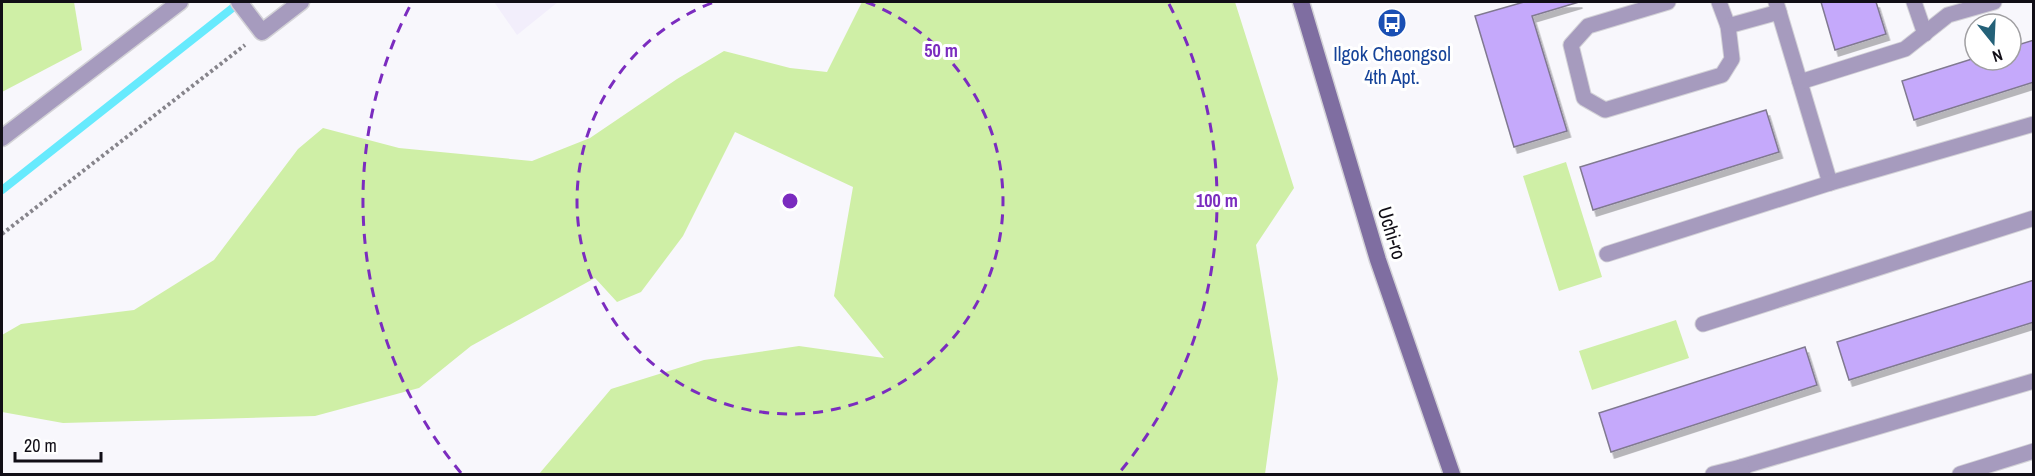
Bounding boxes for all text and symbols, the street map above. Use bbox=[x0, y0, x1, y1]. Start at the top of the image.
bus stop icon: Ilgok Cheongsol 4th Apt. bbox=[1376, 7, 1408, 39]
north arrow bbox=[1963, 12, 2023, 72]
text: 50 m bbox=[924, 38, 958, 63]
place label: Ilgok Cheongsol 4th Apt. bbox=[1333, 40, 1451, 90]
text: N bbox=[1990, 44, 2006, 68]
text: 100 m bbox=[1196, 188, 1238, 213]
centre of rings bbox=[780, 191, 800, 211]
street label: Uchi-ro bbox=[1372, 203, 1413, 263]
scale bar bbox=[15, 425, 100, 463]
text: 20 m bbox=[24, 433, 57, 458]

